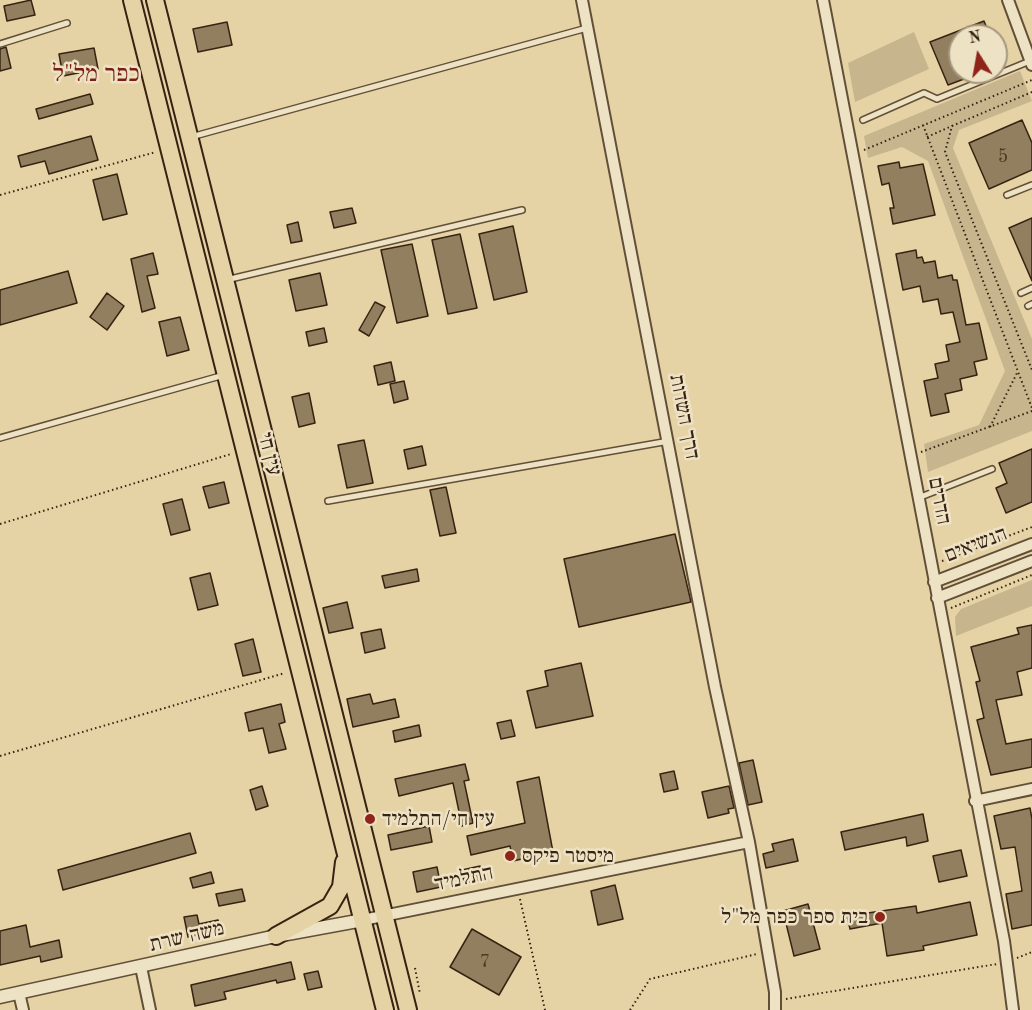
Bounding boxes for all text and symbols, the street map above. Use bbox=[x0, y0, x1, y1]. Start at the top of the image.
north arrow bbox=[948, 24, 1008, 84]
text: N bbox=[967, 29, 982, 47]
district label: כפר מל"ל bbox=[52, 61, 140, 89]
house number: 5 bbox=[998, 146, 1008, 168]
street label: דרך השדות bbox=[663, 372, 705, 462]
street label: עין חי bbox=[252, 430, 286, 478]
street label: הדרים bbox=[922, 475, 956, 527]
street label: הנשיאים bbox=[941, 522, 1011, 568]
place label: עין חי/התלמיד bbox=[382, 806, 495, 832]
marker: עין חי/התלמיד bbox=[363, 812, 377, 826]
place label: מיסטר פיקס bbox=[522, 843, 614, 869]
marker: מיסטר פיקס bbox=[503, 849, 517, 863]
street label: התלמיד bbox=[432, 860, 496, 898]
place label: בית ספר כפר מל"ל bbox=[721, 904, 868, 930]
marker: בית ספר כפר מל"ל bbox=[873, 910, 887, 924]
street label: משה שרת bbox=[147, 916, 227, 958]
house number: 7 bbox=[480, 951, 490, 973]

